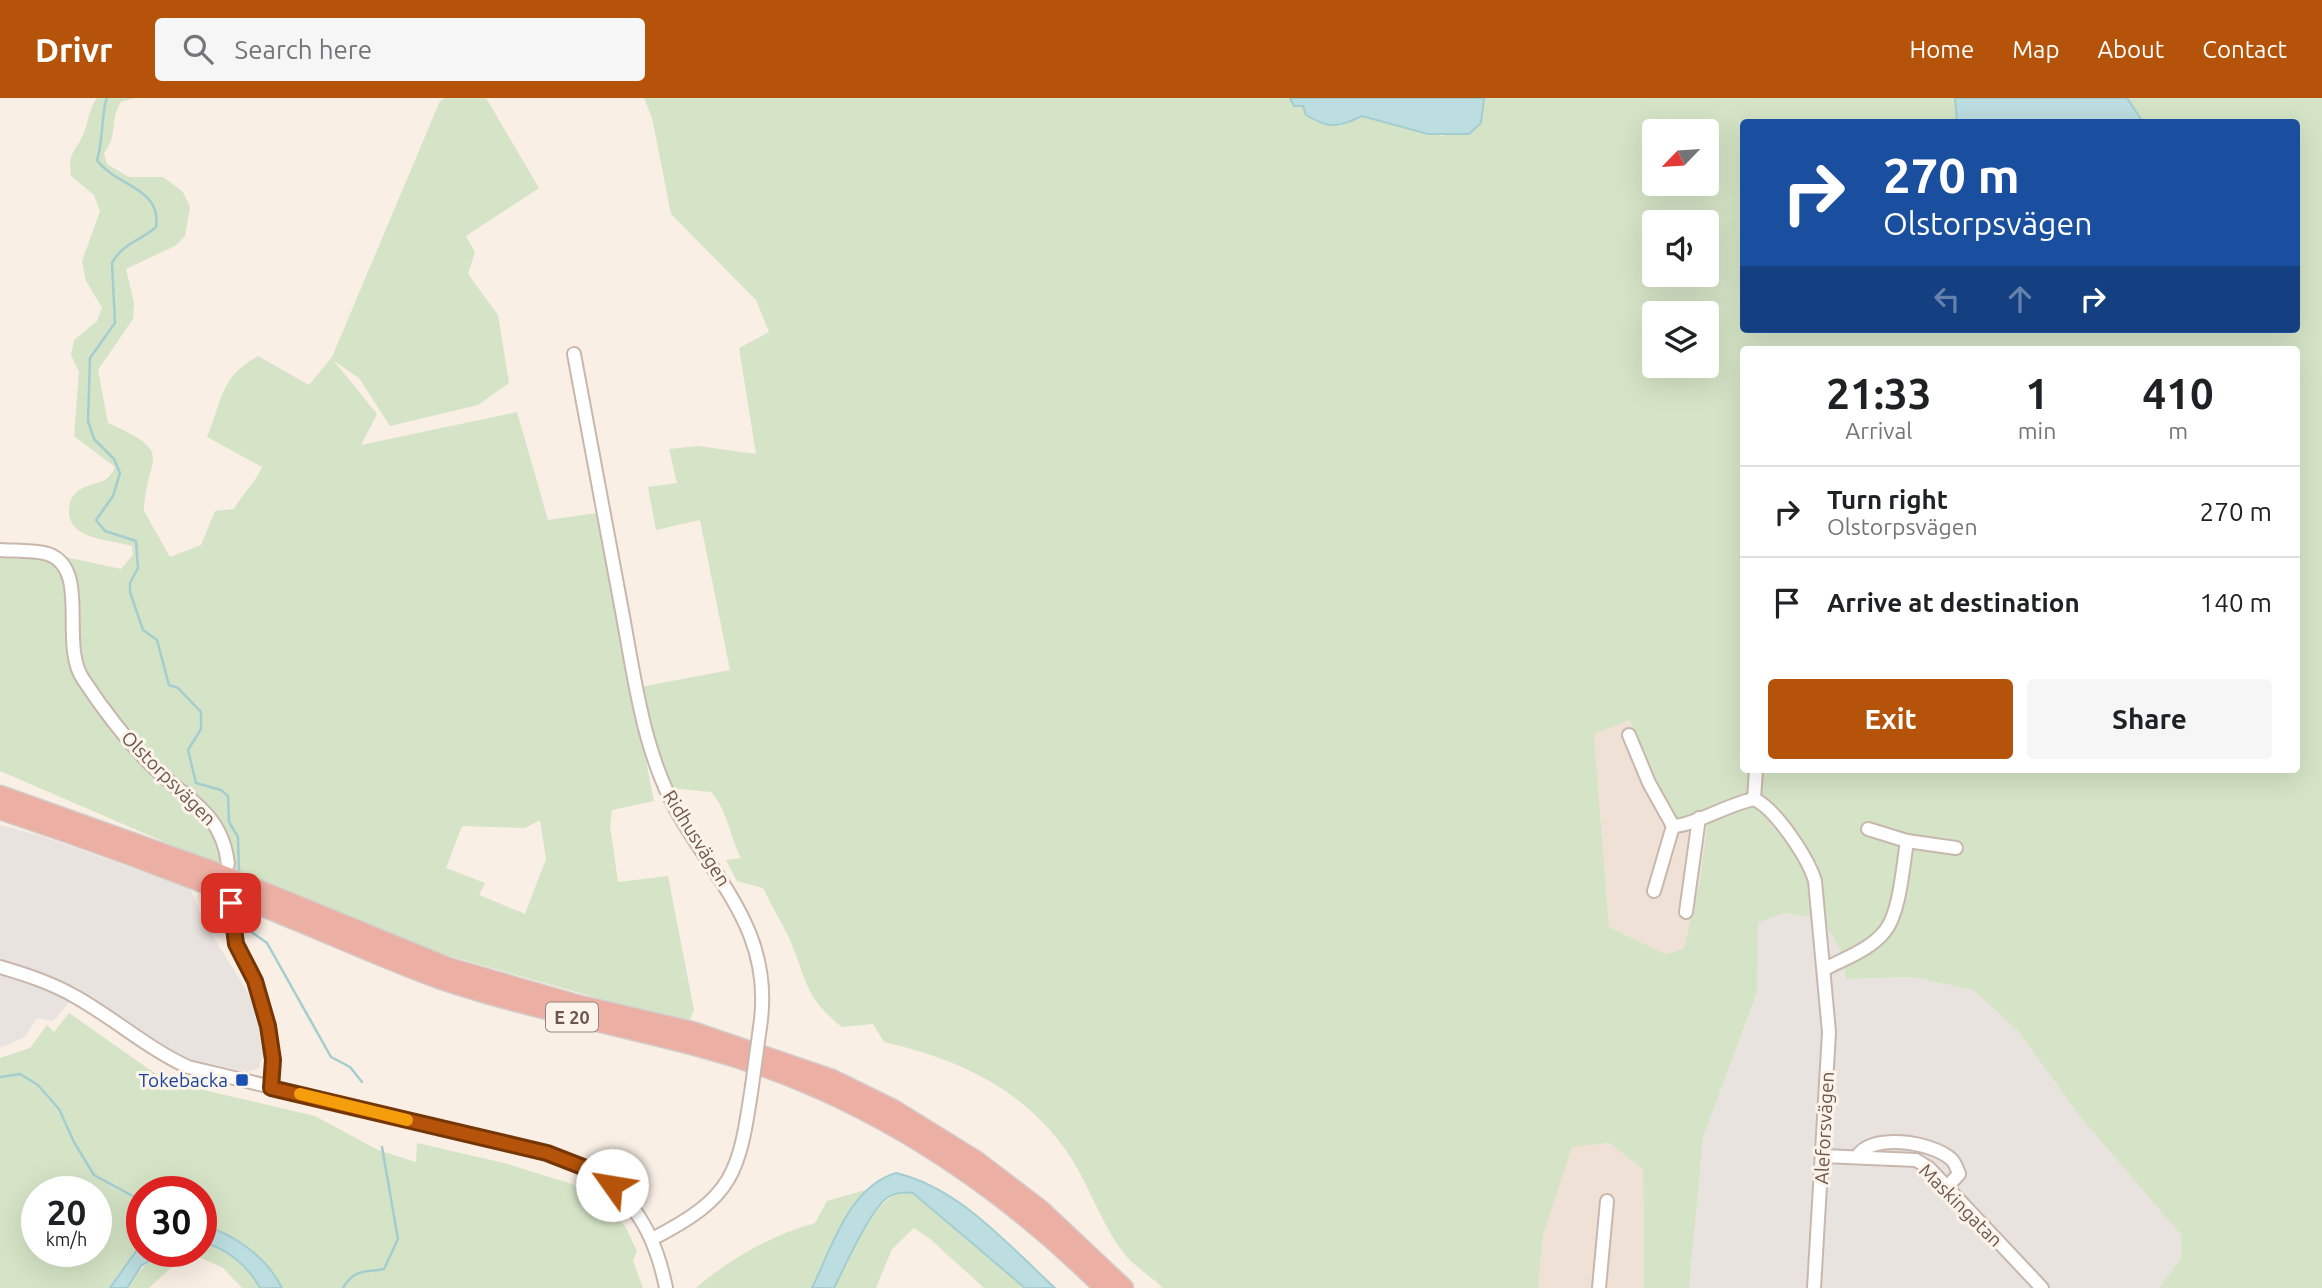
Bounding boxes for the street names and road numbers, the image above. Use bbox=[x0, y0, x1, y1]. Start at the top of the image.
street label: Olstorpsvägen bbox=[117, 726, 221, 830]
street label: Ridhusvägen bbox=[659, 786, 735, 890]
road number: E 20 bbox=[546, 1002, 598, 1032]
street label: Aleforsvägen bbox=[1810, 1071, 1838, 1185]
street label: Maskingatan bbox=[1915, 1159, 2007, 1251]

